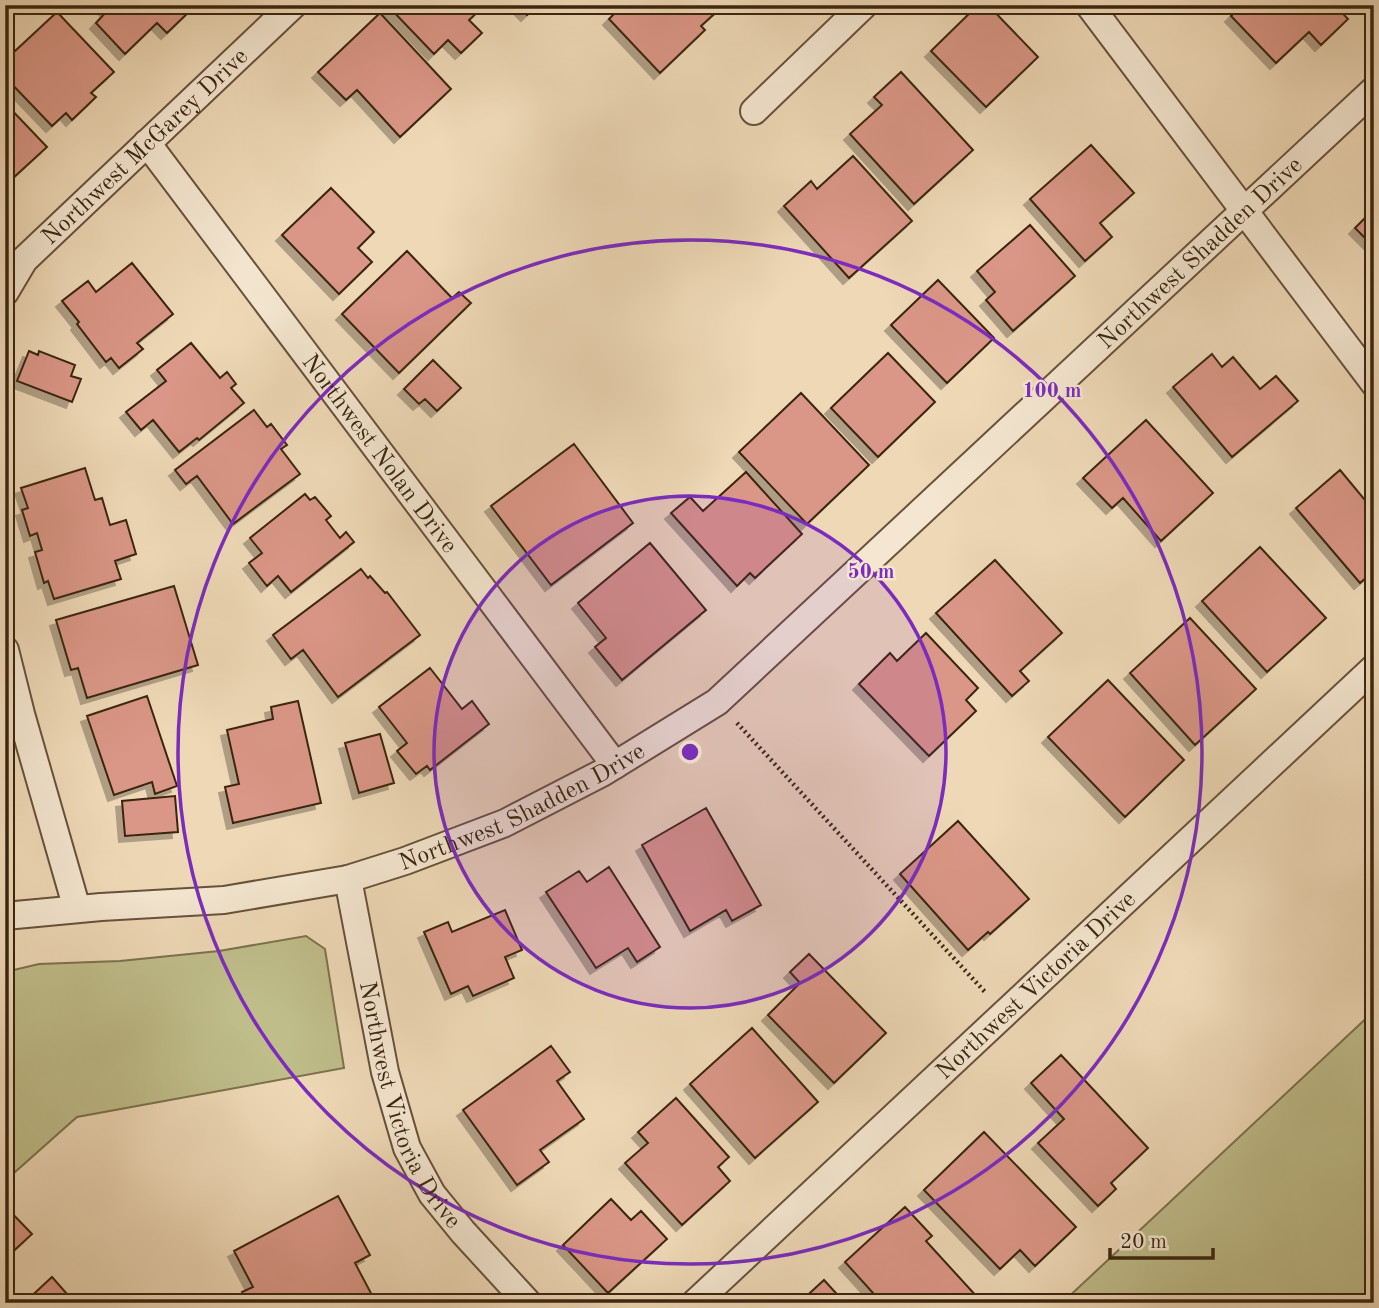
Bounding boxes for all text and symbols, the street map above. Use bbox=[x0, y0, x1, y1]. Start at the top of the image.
street label: Northwest McGarey Drive bbox=[38, 45, 253, 250]
street label: Northwest Shadden Drive bbox=[1094, 153, 1308, 354]
street label: Northwest Nolan Drive bbox=[296, 350, 461, 558]
text: 100 m bbox=[1022, 381, 1082, 402]
text: 50 m bbox=[847, 562, 895, 583]
street label: Northwest Shadden Drive bbox=[396, 740, 650, 876]
centre of rings bbox=[678, 740, 702, 764]
street label: Northwest Victoria Drive bbox=[932, 888, 1141, 1085]
street label: Northwest Victoria Drive bbox=[354, 980, 465, 1234]
scale bar bbox=[1110, 1217, 1213, 1261]
text: 20 m bbox=[1120, 1232, 1167, 1253]

